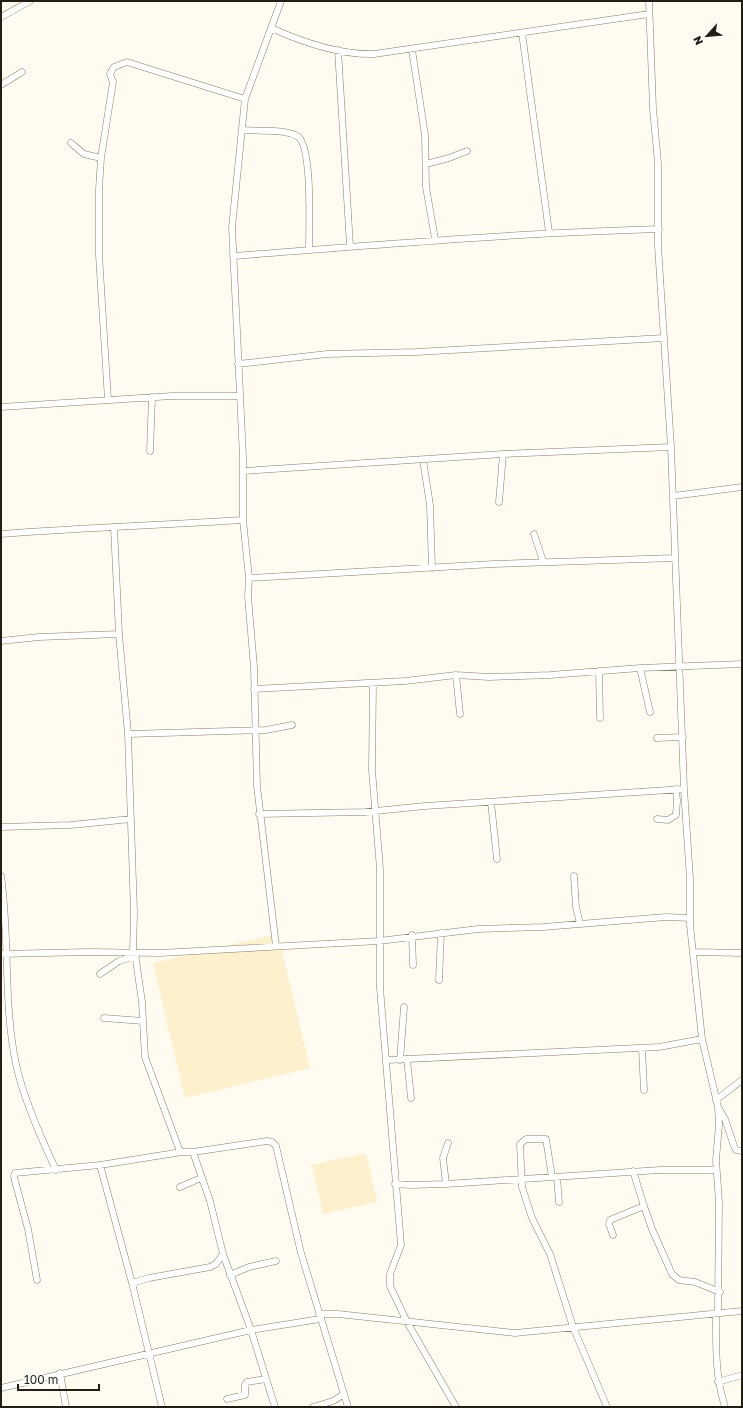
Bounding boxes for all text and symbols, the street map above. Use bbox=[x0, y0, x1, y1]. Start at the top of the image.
north arrow bbox=[687, 16, 727, 56]
text: N bbox=[690, 34, 705, 47]
scale bar bbox=[18, 1366, 99, 1392]
text: 100 m bbox=[24, 1372, 58, 1387]

